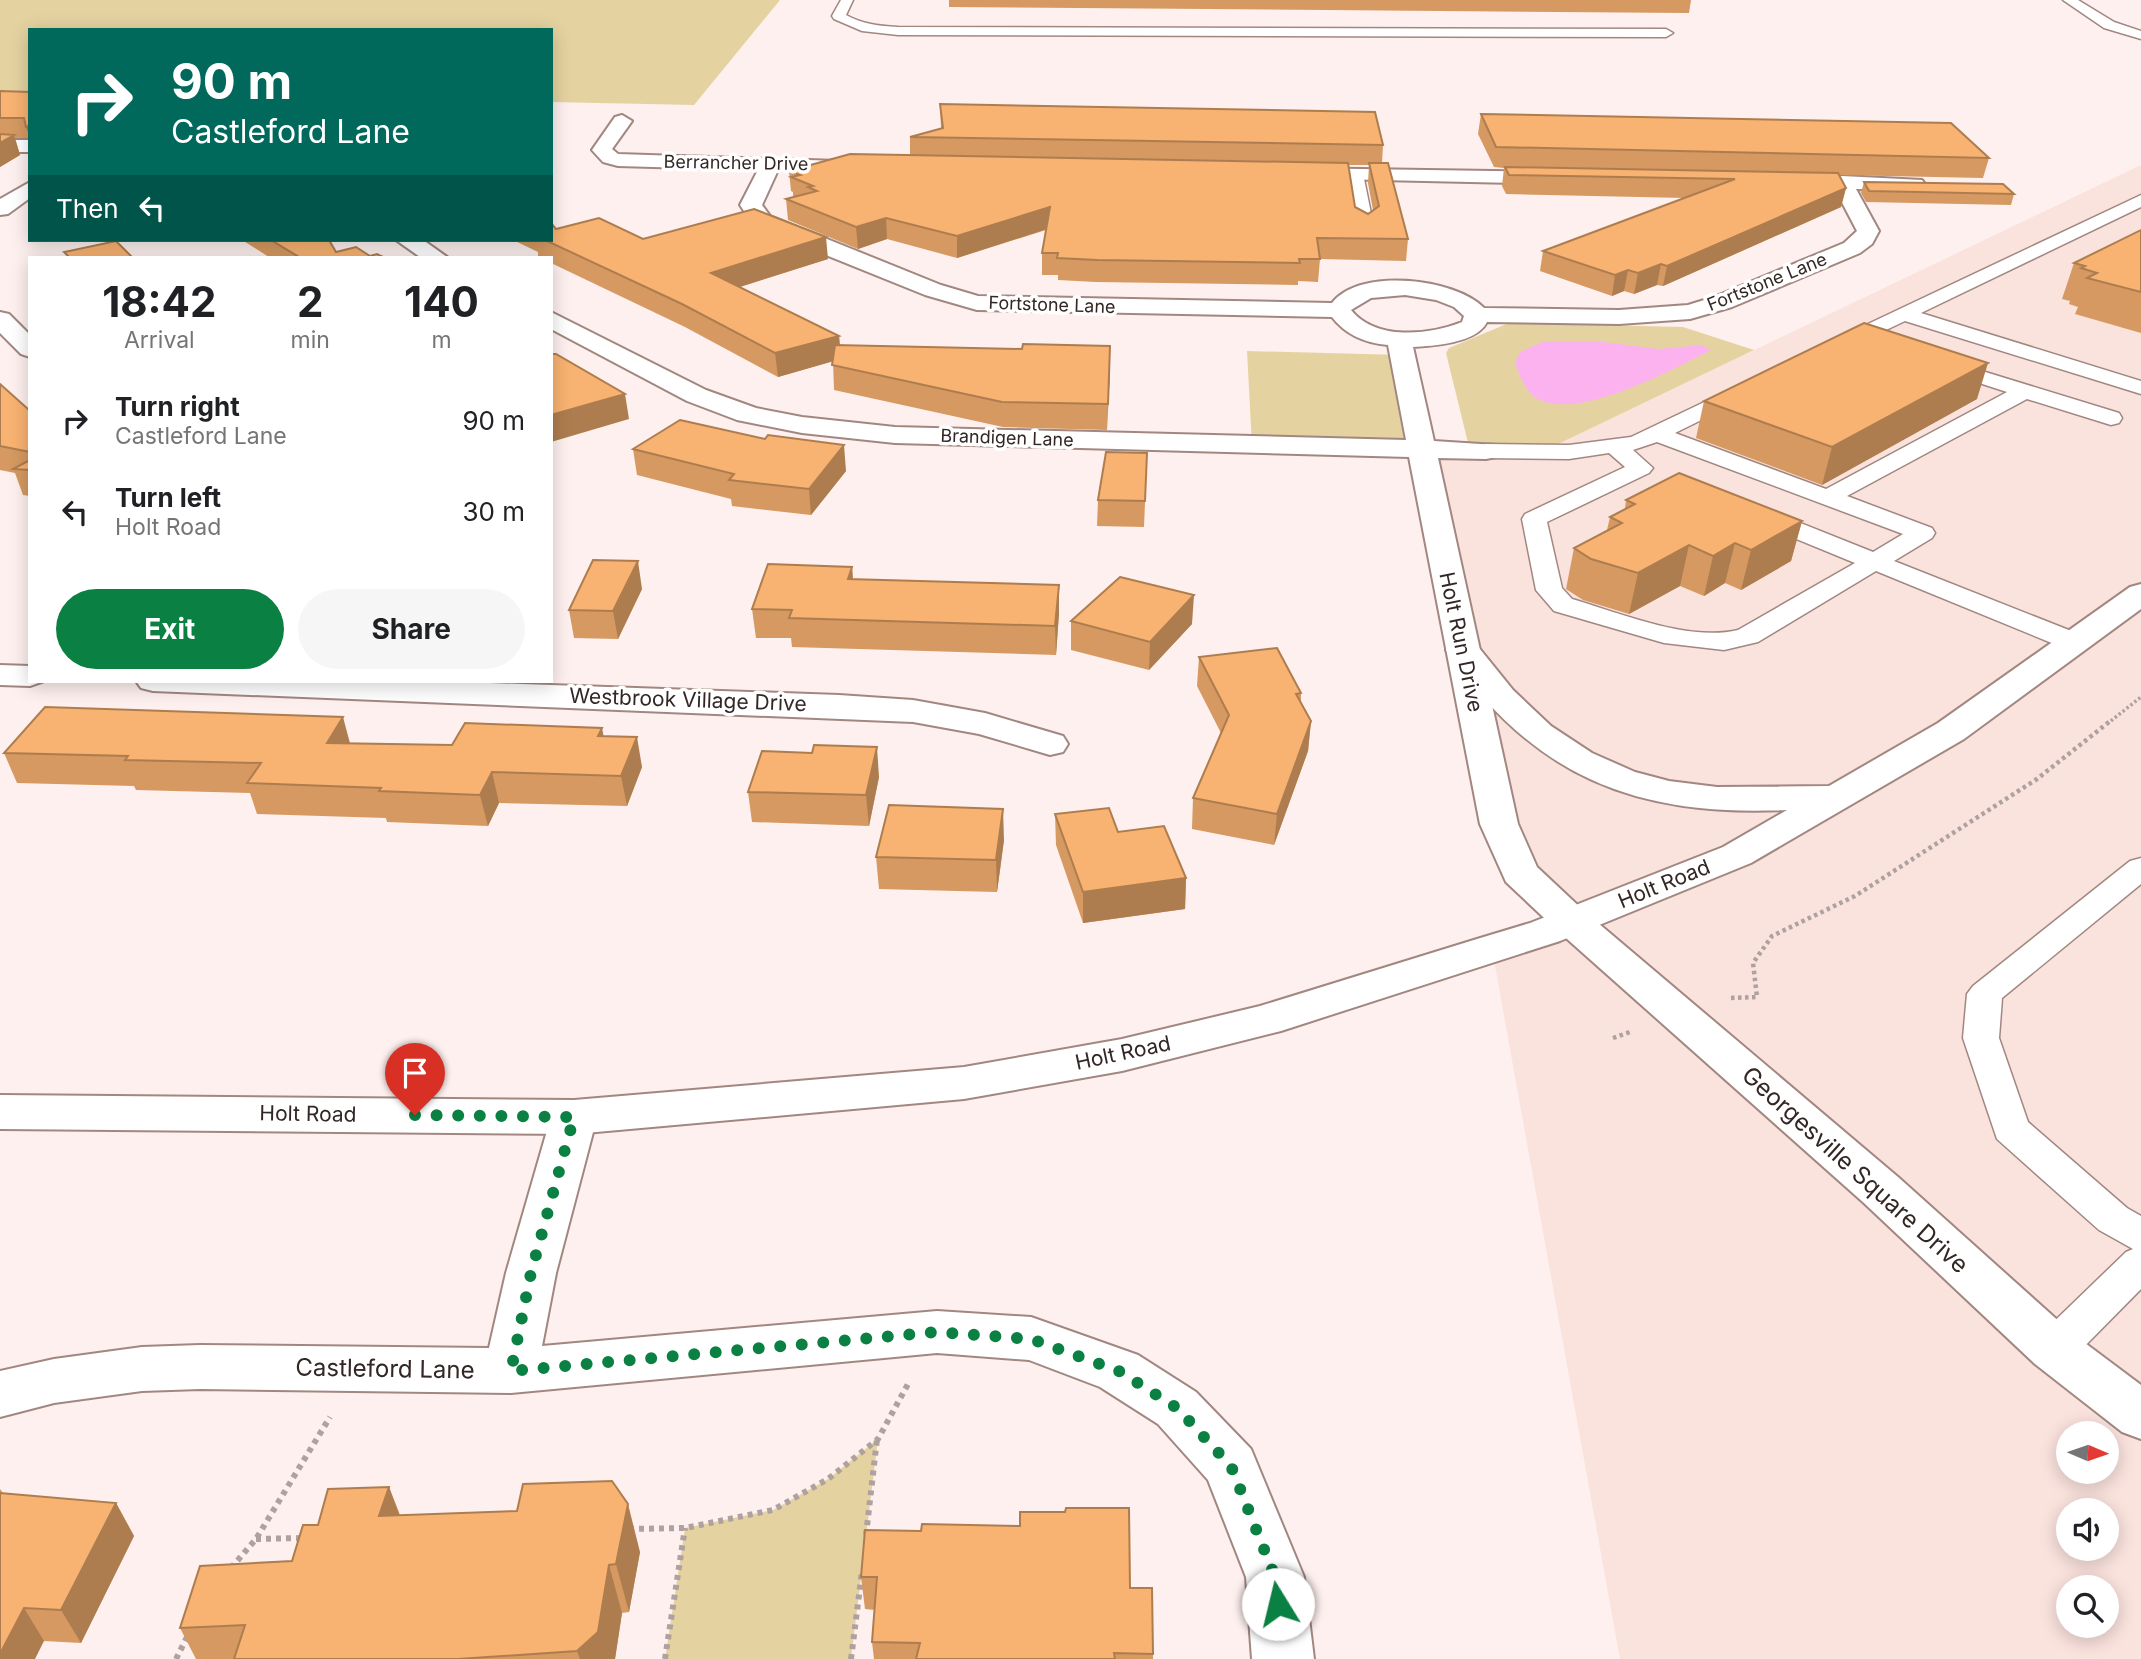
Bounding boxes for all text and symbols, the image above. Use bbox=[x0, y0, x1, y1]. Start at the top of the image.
text: 90 m bbox=[171, 52, 292, 111]
icon: right bbox=[56, 56, 147, 147]
text: Castleford Lane bbox=[171, 112, 410, 151]
street label: Berrancher Drive bbox=[663, 151, 809, 174]
icon: left bbox=[133, 189, 171, 227]
text: Then bbox=[56, 193, 119, 224]
street label: Fortstone Lane bbox=[1704, 248, 1830, 315]
text: 18:42 bbox=[102, 276, 216, 327]
text: 2 bbox=[297, 276, 323, 327]
text: 140 bbox=[404, 276, 479, 327]
street label: Fortstone Lane bbox=[988, 292, 1116, 317]
text: Arrival bbox=[124, 326, 195, 354]
text: min bbox=[291, 326, 330, 354]
text: m bbox=[431, 326, 452, 354]
text: Turn right bbox=[115, 391, 240, 422]
icon: right bbox=[56, 402, 94, 440]
text: 90 m bbox=[462, 405, 525, 436]
text: Castleford Lane bbox=[115, 422, 287, 450]
street label: Brandigen Lane bbox=[940, 425, 1074, 450]
text: Turn left bbox=[115, 482, 221, 513]
icon: left bbox=[56, 493, 94, 531]
text: 30 m bbox=[462, 496, 525, 527]
text: Holt Road bbox=[115, 513, 221, 541]
street label: Holt Run Drive bbox=[1434, 569, 1489, 714]
button: Exit bbox=[56, 589, 284, 669]
button: Share bbox=[298, 589, 525, 669]
street label: Westbrook Village Drive bbox=[569, 683, 807, 716]
street label: Holt Road bbox=[1614, 854, 1713, 913]
street label: Holt Road bbox=[1073, 1030, 1173, 1075]
pin bbox=[385, 1043, 445, 1115]
icon: arrive bbox=[396, 1054, 434, 1092]
street label: Georgesville Square Drive bbox=[1736, 1060, 1975, 1279]
street label: Holt Road bbox=[259, 1100, 357, 1127]
street label: Castleford Lane bbox=[295, 1352, 475, 1385]
north arrow bbox=[2056, 1421, 2119, 1484]
map controls bbox=[2056, 1421, 2119, 1638]
button: sound bbox=[2056, 1498, 2119, 1561]
position arrow bbox=[1241, 1567, 1315, 1641]
button: search bbox=[2056, 1575, 2119, 1638]

